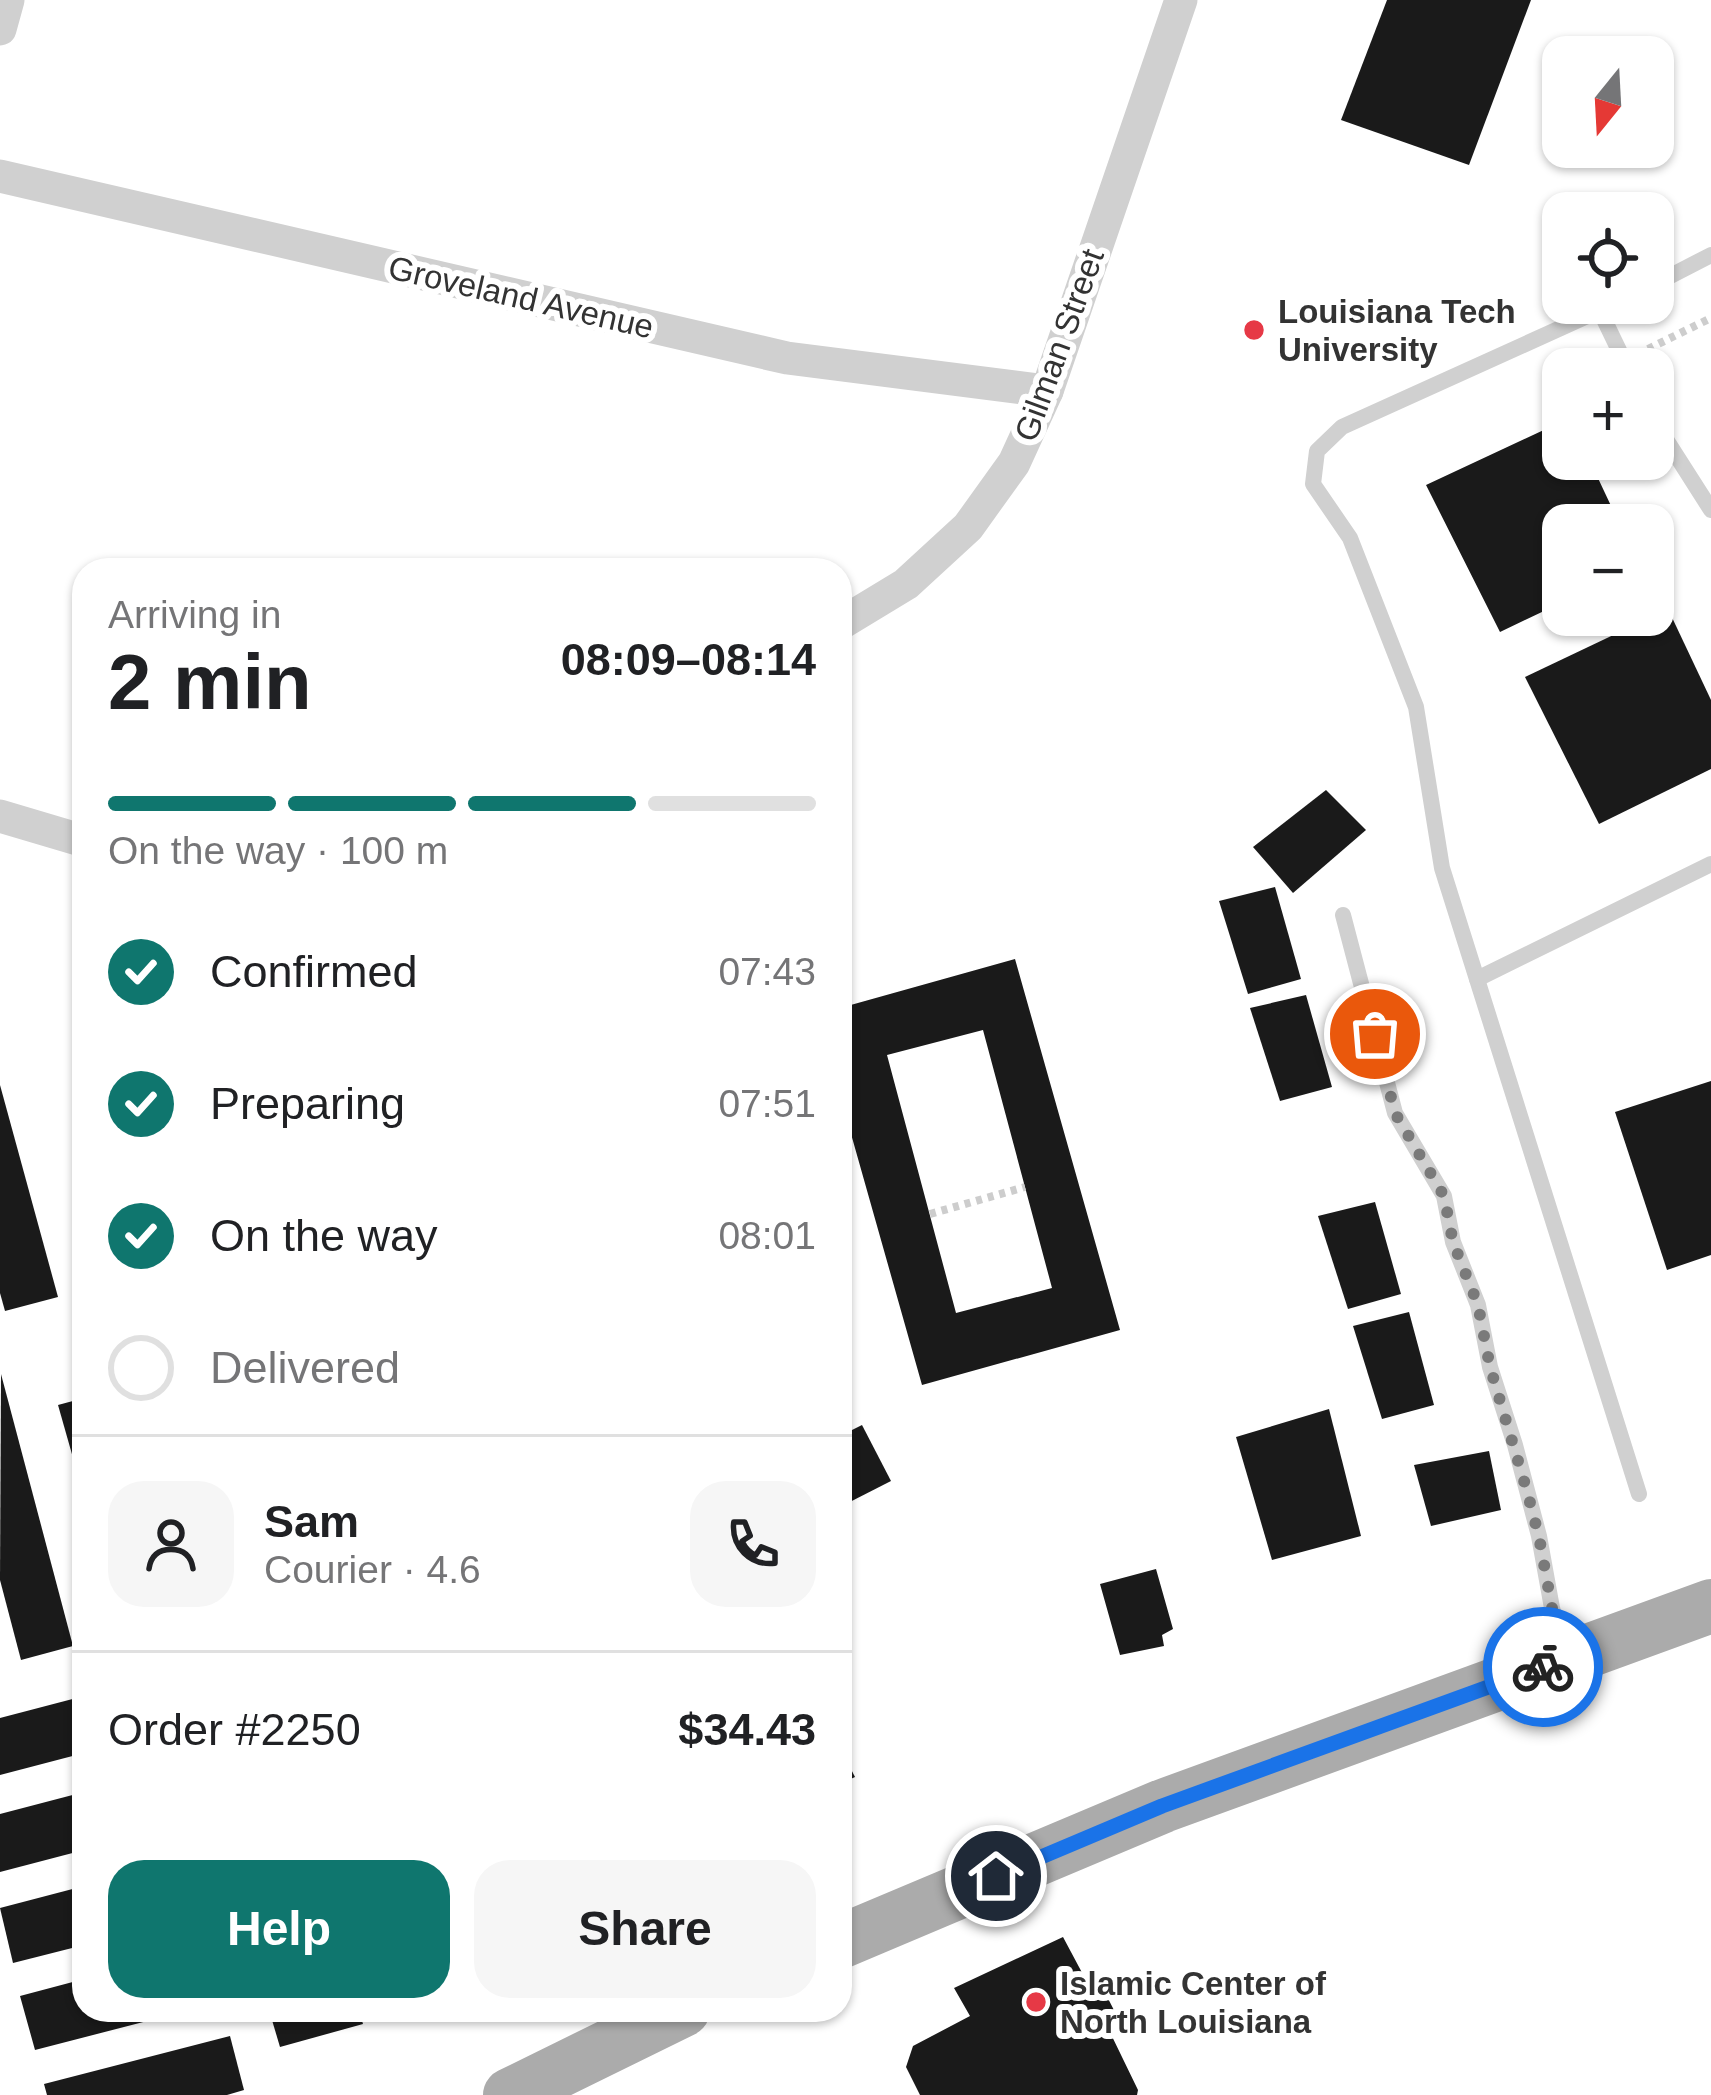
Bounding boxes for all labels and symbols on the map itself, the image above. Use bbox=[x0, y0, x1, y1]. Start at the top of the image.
north arrow bbox=[1542, 36, 1674, 168]
street label: Gilman Street bbox=[1007, 244, 1111, 446]
street label: Groveland Avenue bbox=[385, 249, 657, 345]
place label: Louisiana Tech University bbox=[1278, 293, 1516, 368]
marker: Louisiana Tech University bbox=[1241, 317, 1267, 343]
pin bbox=[1324, 983, 1426, 1085]
courier bbox=[1483, 1607, 1603, 1727]
pin bbox=[945, 1825, 1047, 1927]
place label: Islamic Center of North Louisiana bbox=[1060, 1965, 1327, 2040]
marker: Islamic Center of North Louisiana bbox=[1023, 1989, 1049, 2015]

